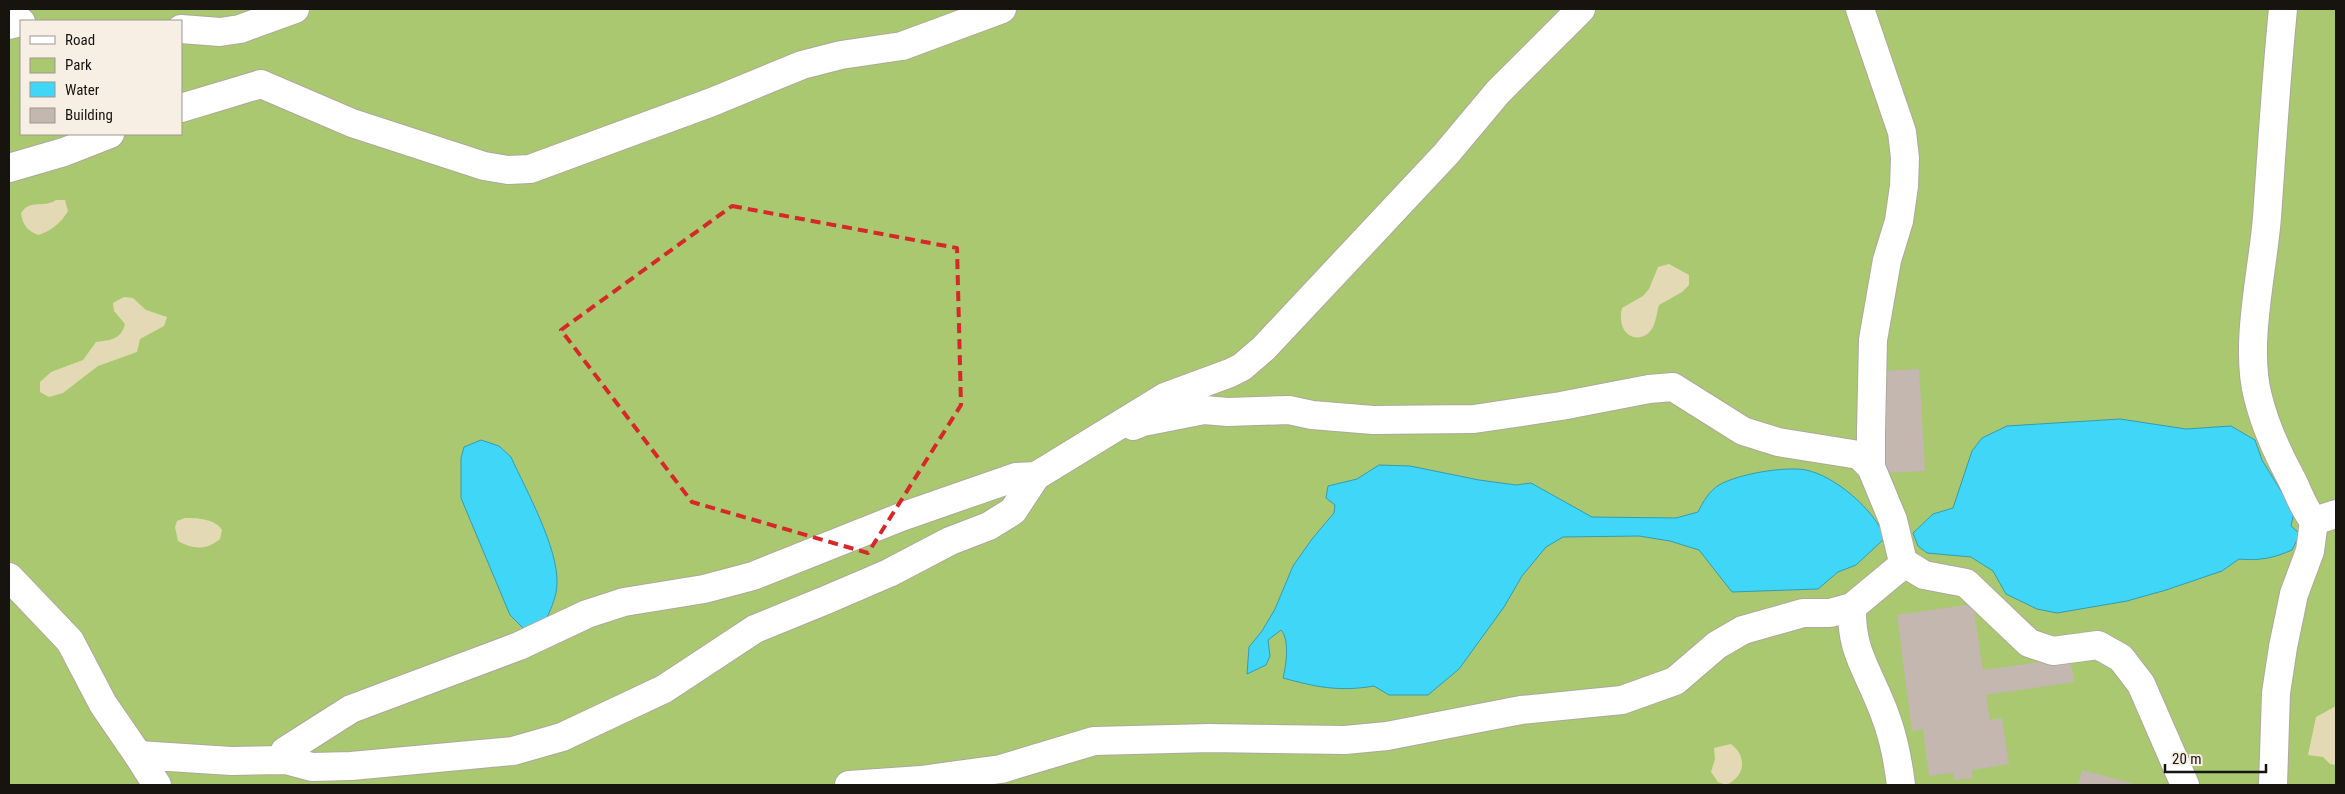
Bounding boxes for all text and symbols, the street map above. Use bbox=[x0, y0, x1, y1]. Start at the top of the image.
legend bbox=[20, 20, 182, 135]
text: Road bbox=[65, 31, 95, 49]
text: Park bbox=[65, 56, 92, 74]
text: Water bbox=[65, 81, 100, 99]
text: Building bbox=[65, 106, 113, 124]
scale bar bbox=[2165, 742, 2266, 774]
text: 20 m bbox=[2172, 750, 2202, 768]

